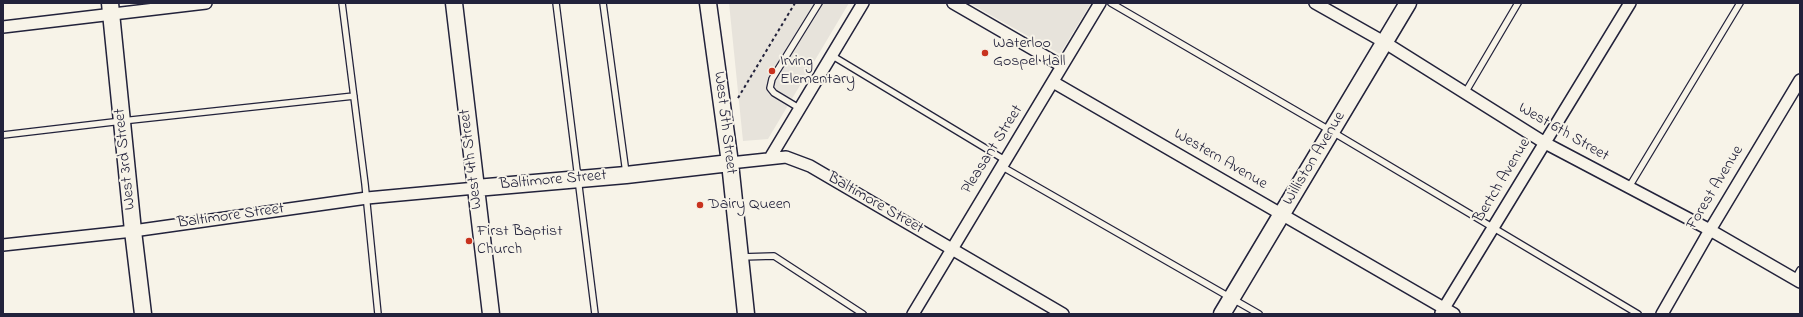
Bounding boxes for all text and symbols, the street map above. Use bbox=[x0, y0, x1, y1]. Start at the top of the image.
place label: Waterloo Gospel Hall bbox=[993, 34, 1065, 72]
marker: Waterloo Gospel Hall bbox=[980, 48, 990, 58]
place label: Irving Elementary bbox=[780, 52, 855, 90]
marker: Irving Elementary bbox=[767, 66, 777, 76]
street label: West 5th Street bbox=[708, 70, 740, 176]
street label: West 6th Street bbox=[1514, 99, 1612, 167]
street label: Pleasant Street bbox=[958, 102, 1028, 198]
street label: West 3rd Street bbox=[111, 107, 141, 211]
street label: West 4th Street bbox=[456, 108, 488, 210]
street label: Williston Avenue bbox=[1279, 109, 1351, 209]
street label: Western Avenue bbox=[1170, 125, 1270, 195]
street label: Bertch Avenue bbox=[1470, 135, 1536, 227]
street label: Forest Avenue bbox=[1683, 142, 1749, 234]
street label: Baltimore Street bbox=[499, 167, 607, 195]
street label: Baltimore Street bbox=[824, 169, 926, 239]
place label: Dairy Queen bbox=[708, 195, 791, 215]
street label: Baltimore Street bbox=[176, 200, 286, 234]
marker: Dairy Queen bbox=[695, 200, 705, 210]
place label: First Baptist Church bbox=[477, 222, 563, 260]
marker: First Baptist Church bbox=[464, 236, 474, 246]

